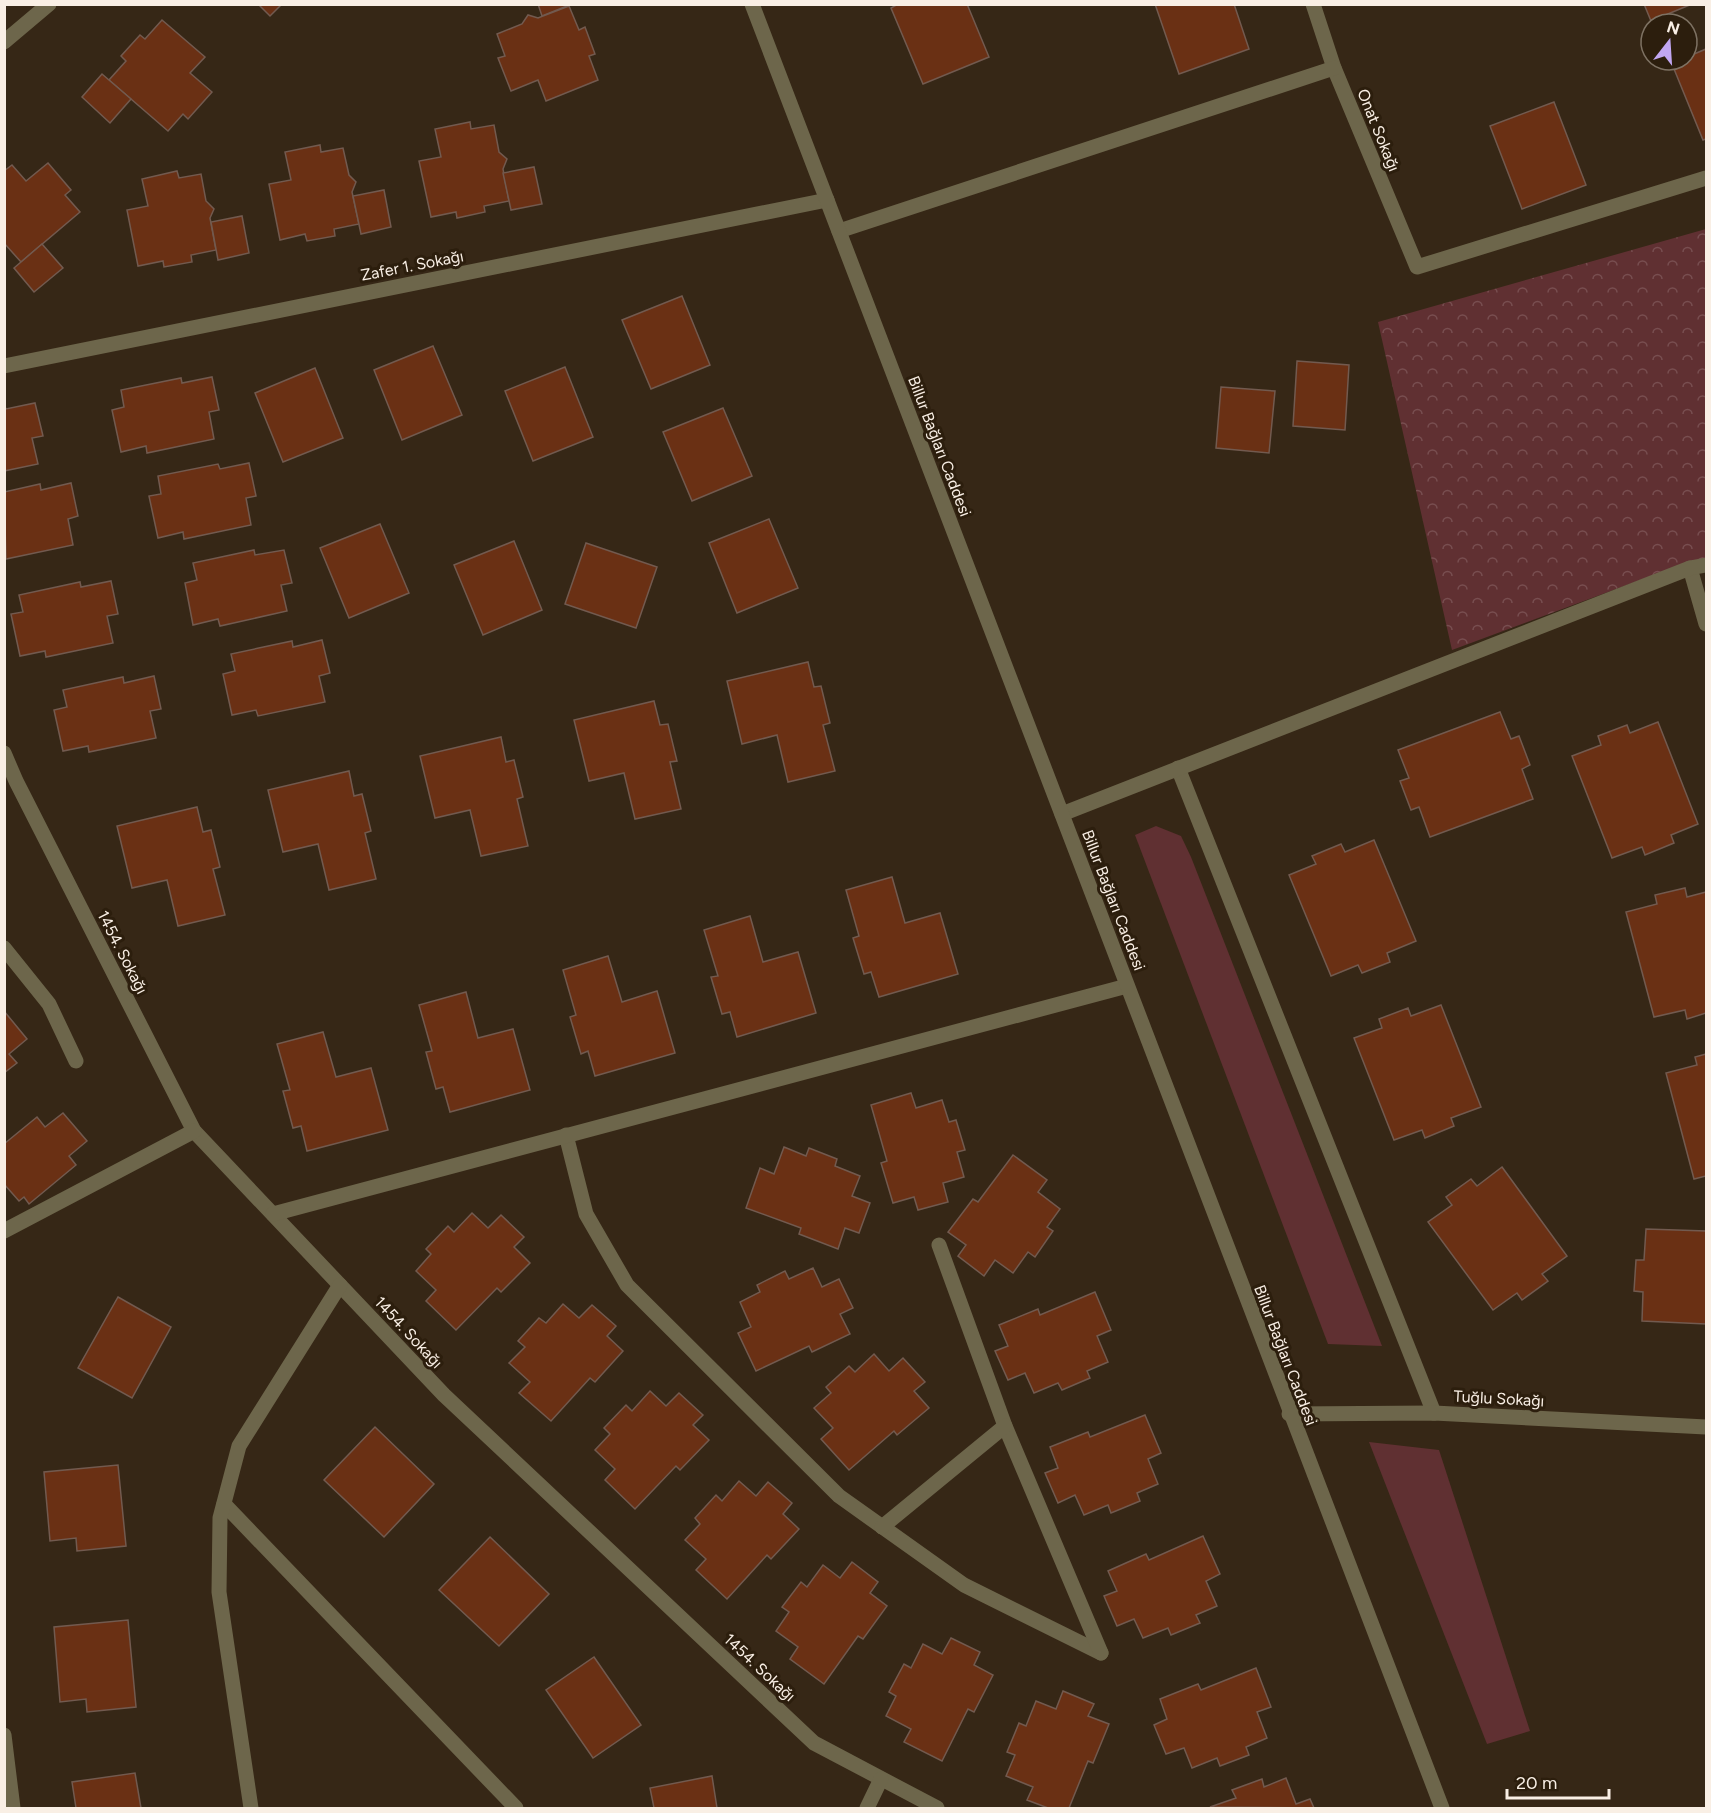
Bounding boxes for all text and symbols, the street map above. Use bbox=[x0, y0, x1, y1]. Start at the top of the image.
north arrow bbox=[1639, 12, 1699, 72]
text: N bbox=[1665, 17, 1682, 39]
street label: Onat Sokağı bbox=[1353, 86, 1404, 174]
street label: Zafer 1. Sokağı bbox=[359, 246, 465, 285]
street label: Billur Bağları Caddesi bbox=[904, 373, 975, 519]
street label: Billur Bağları Caddesi bbox=[1078, 827, 1149, 973]
street label: 1454. Sokağı bbox=[93, 907, 152, 997]
street label: Billur Bağları Caddesi bbox=[1250, 1282, 1321, 1428]
street label: 1454. Sokağı bbox=[371, 1293, 447, 1372]
street label: Tuğlu Sokağı bbox=[1453, 1387, 1545, 1410]
street label: 1454. Sokağı bbox=[720, 1629, 799, 1705]
scale bar bbox=[1507, 1762, 1609, 1800]
text: 20 m bbox=[1516, 1772, 1557, 1794]

